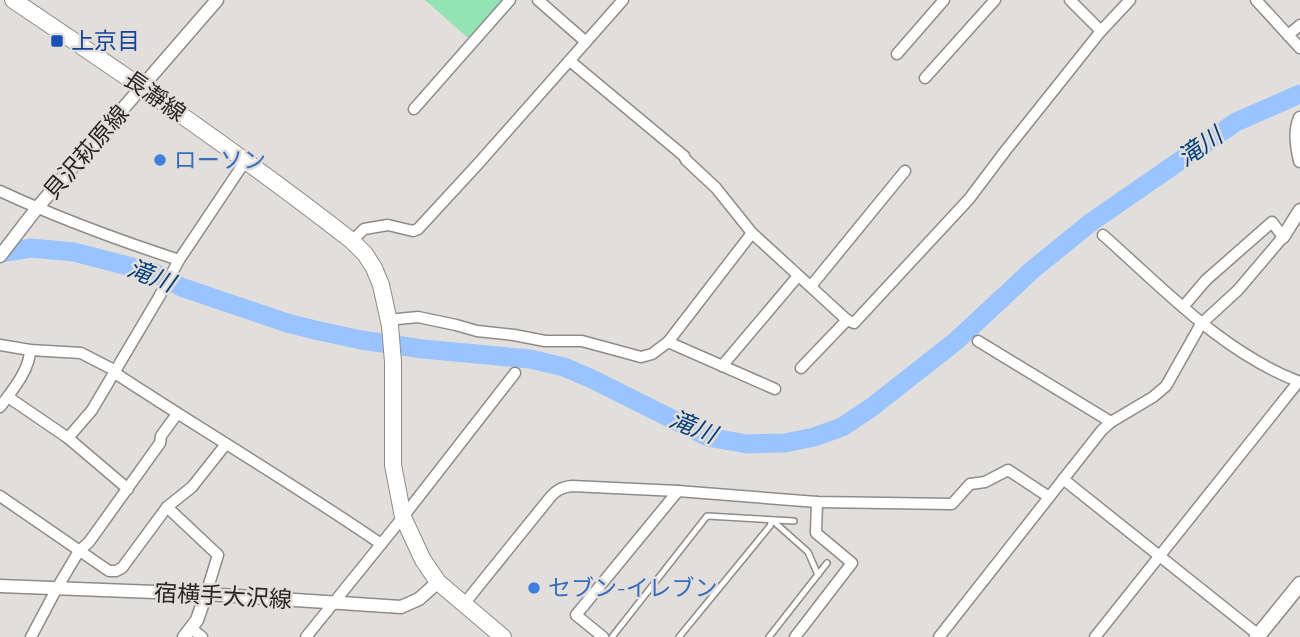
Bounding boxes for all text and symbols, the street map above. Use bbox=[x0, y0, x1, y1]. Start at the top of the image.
place label: 上京目 bbox=[71, 28, 140, 56]
marker: 上京目 bbox=[49, 33, 65, 49]
street label: 長瀞線 bbox=[118, 66, 191, 128]
street label: 貝沢萩原線 bbox=[38, 100, 135, 205]
water label: 滝川 bbox=[1172, 120, 1231, 173]
place label: ローソン bbox=[174, 147, 266, 175]
marker: ローソン bbox=[152, 152, 168, 168]
water label: 滝川 bbox=[123, 254, 181, 300]
water label: 滝川 bbox=[665, 405, 723, 451]
place label: セブン-イレブン bbox=[548, 575, 717, 603]
street label: 宿横手大沢線 bbox=[153, 579, 293, 615]
marker: セブン-イレブン bbox=[526, 580, 542, 596]

